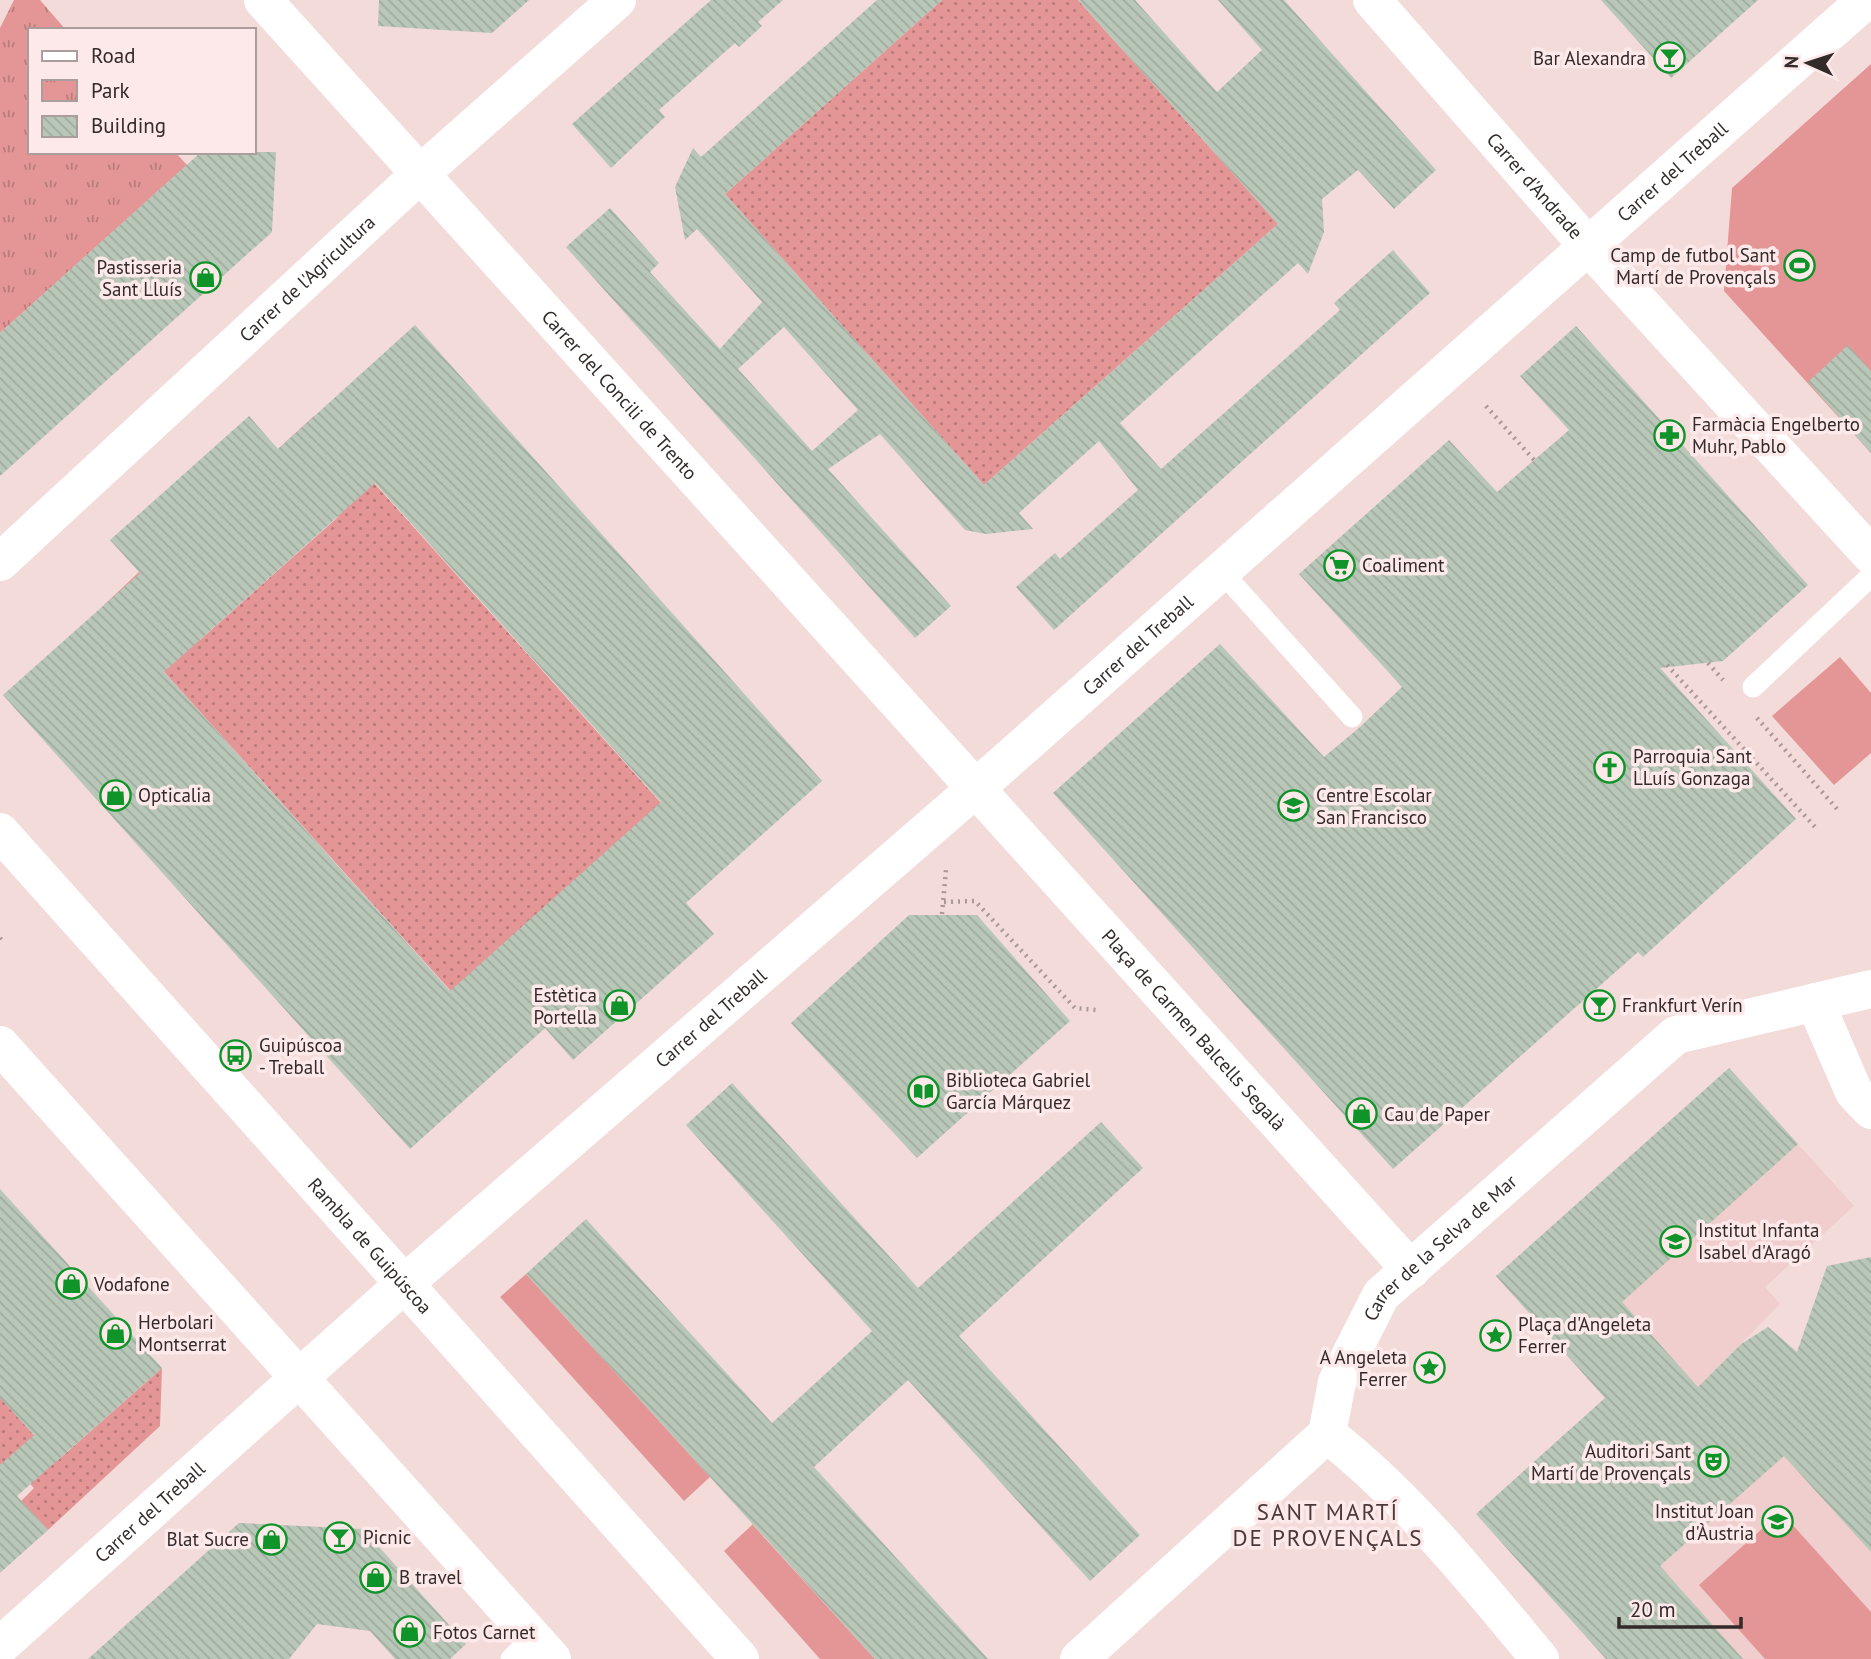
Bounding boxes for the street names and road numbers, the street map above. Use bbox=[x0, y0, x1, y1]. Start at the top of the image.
street label: Carrer del Treball bbox=[1612, 116, 1733, 227]
street label: Carrer d'Andrade bbox=[1482, 127, 1588, 244]
street label: Carrer de l'Agricultura bbox=[234, 210, 380, 347]
street label: Carrer del Concili de Trento bbox=[537, 305, 703, 485]
street label: Carrer del Treball bbox=[1077, 589, 1198, 700]
street label: Plaça de Carmen Balcells Segalà bbox=[1097, 924, 1291, 1135]
street label: Carrer del Treball bbox=[650, 963, 772, 1073]
street label: Carrer de la Selva de Mar bbox=[1358, 1169, 1522, 1325]
street label: Rambla de Guipúscoa bbox=[303, 1173, 437, 1319]
street label: Carrer del Treball bbox=[90, 1456, 210, 1567]

